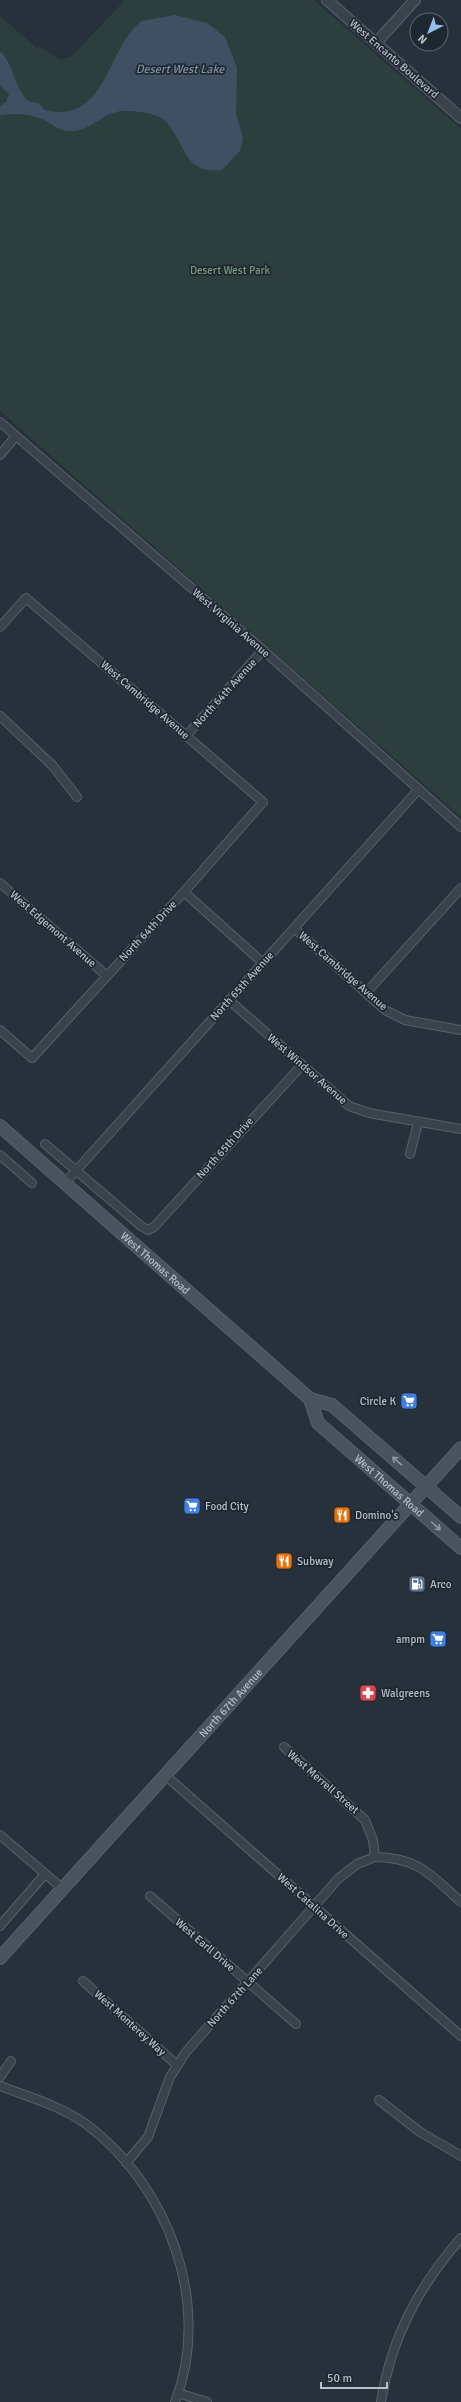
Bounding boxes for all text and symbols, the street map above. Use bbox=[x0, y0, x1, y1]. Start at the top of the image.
north arrow bbox=[409, 12, 449, 52]
street label: West Encanto Boulevard bbox=[347, 17, 441, 101]
text: N bbox=[415, 32, 430, 46]
water label: Desert West Lake bbox=[136, 62, 225, 77]
park label: Desert West Park bbox=[190, 264, 271, 277]
street label: West Virginia Avenue bbox=[189, 586, 273, 660]
street label: North 64th Avenue bbox=[191, 656, 259, 730]
street label: West Cambridge Avenue bbox=[98, 658, 192, 742]
street label: West Edgemont Avenue bbox=[7, 888, 99, 970]
street label: North 64th Drive bbox=[116, 898, 180, 964]
street label: West Cambridge Avenue bbox=[296, 929, 390, 1013]
street label: North 65th Avenue bbox=[208, 949, 276, 1023]
street label: West Windsor Avenue bbox=[265, 1031, 349, 1107]
street label: North 65th Drive bbox=[194, 1114, 256, 1182]
street label: West Thomas Road bbox=[118, 1229, 193, 1297]
supermarket icon: Circle K bbox=[399, 1391, 419, 1411]
place label: Circle K bbox=[360, 1395, 396, 1408]
street label: West Thomas Road bbox=[352, 1452, 427, 1519]
one-way arrow bbox=[392, 1456, 402, 1465]
supermarket icon: Food City bbox=[182, 1496, 202, 1516]
place label: Food City bbox=[205, 1500, 250, 1513]
restaurant icon: Domino's bbox=[332, 1505, 352, 1525]
place label: Domino's bbox=[355, 1509, 399, 1522]
one-way arrow bbox=[431, 1521, 441, 1530]
restaurant icon: Subway bbox=[274, 1551, 294, 1571]
place label: Subway bbox=[297, 1555, 334, 1568]
fuel station icon: Arco bbox=[407, 1574, 427, 1594]
place label: Arco bbox=[430, 1578, 452, 1591]
supermarket icon: ampm bbox=[428, 1629, 448, 1649]
place label: ampm bbox=[396, 1633, 425, 1646]
street label: North 67th Avenue bbox=[196, 1666, 265, 1740]
pharmacy icon: Walgreens bbox=[358, 1683, 378, 1703]
place label: Walgreens bbox=[381, 1687, 430, 1700]
street label: West Merrell Street bbox=[285, 1747, 362, 1817]
street label: West Catalina Drive bbox=[275, 1870, 351, 1942]
street label: West Earll Drive bbox=[173, 1916, 237, 1974]
street label: North 67th Lane bbox=[205, 1964, 265, 2030]
street label: West Monterey Way bbox=[92, 1987, 169, 2059]
scale bar bbox=[321, 2364, 387, 2390]
text: 50 m bbox=[327, 2371, 352, 2386]

